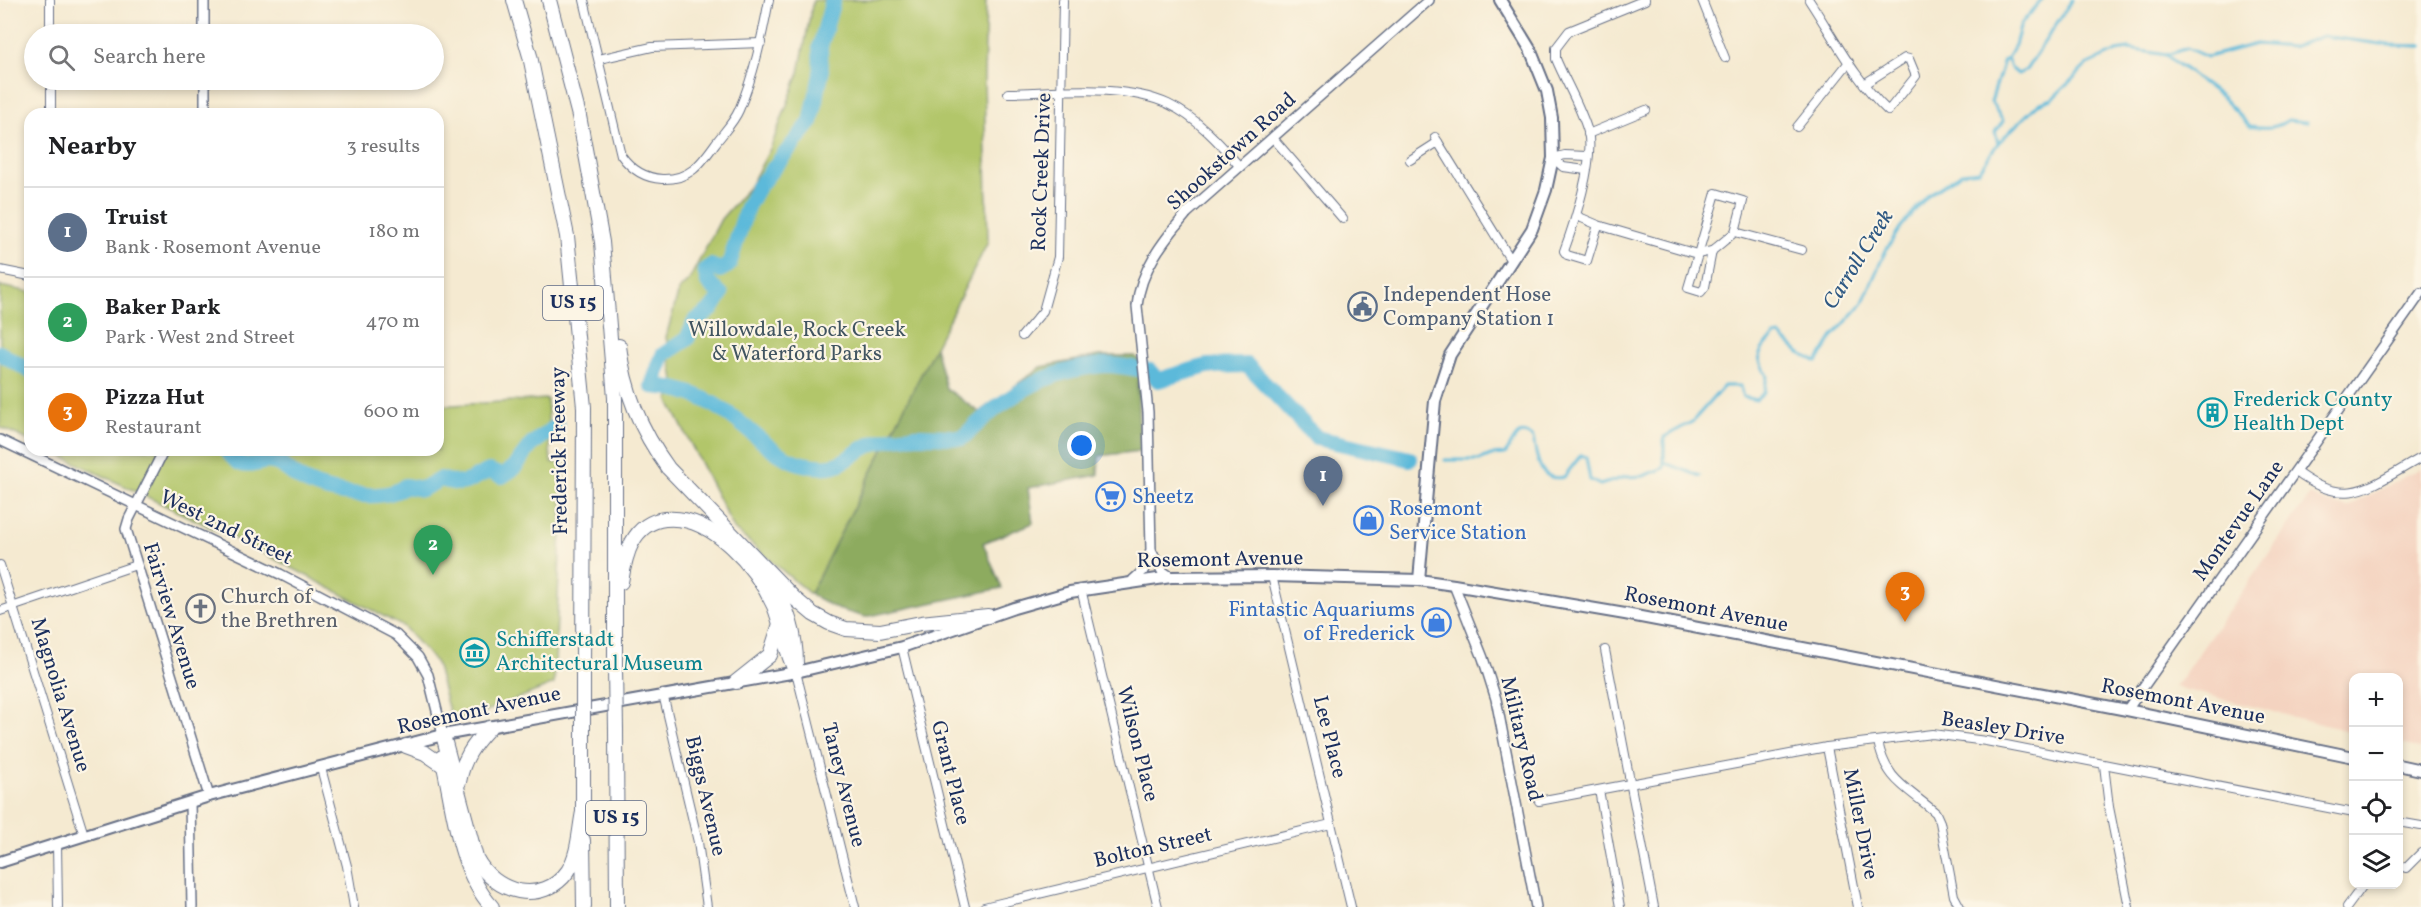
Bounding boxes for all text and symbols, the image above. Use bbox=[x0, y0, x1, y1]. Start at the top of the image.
search box bbox=[24, 24, 444, 90]
icon: search bbox=[45, 41, 78, 74]
text: Search here bbox=[93, 42, 206, 73]
street label: Shookstown Road bbox=[1161, 86, 1303, 218]
street label: Rock Creek Drive bbox=[1025, 92, 1059, 252]
text: Nearby bbox=[48, 129, 137, 165]
text: 3 results bbox=[346, 133, 420, 161]
text: Truist bbox=[105, 203, 168, 234]
water label: Carroll Creek bbox=[1816, 204, 1902, 316]
text: 1 bbox=[63, 218, 72, 246]
text: 180 m bbox=[368, 218, 420, 246]
text: Bank · Rosemont Avenue bbox=[105, 234, 321, 262]
place label: Independent Hose Company Station 1 bbox=[1383, 281, 1554, 334]
road number: US 15 bbox=[543, 286, 603, 320]
public building icon: Independent Hose Company Station 1 bbox=[1346, 291, 1378, 323]
text: Baker Park bbox=[105, 293, 221, 324]
text: 2 bbox=[62, 308, 73, 336]
text: 470 m bbox=[365, 308, 420, 336]
park label: Willowdale, Rock Creek & Waterford Parks bbox=[688, 316, 907, 369]
text: Park · West 2nd Street bbox=[105, 324, 295, 352]
street label: Frederick Freeway bbox=[544, 366, 576, 535]
text: Pizza Hut bbox=[105, 383, 205, 414]
place label: Frederick County Health Dept bbox=[2233, 386, 2393, 439]
building icon: Frederick County Health Dept bbox=[2196, 396, 2228, 428]
text: 3 bbox=[62, 398, 73, 426]
text: 600 m bbox=[364, 398, 420, 426]
text: Restaurant bbox=[105, 414, 202, 442]
your location bbox=[1067, 431, 1096, 460]
street label: Montevue Lane bbox=[2187, 455, 2291, 587]
pin: 1 bbox=[1304, 456, 1342, 506]
supermarket icon: Sheetz bbox=[1095, 481, 1127, 513]
street label: West 2nd Street bbox=[155, 483, 297, 573]
place label: Sheetz bbox=[1132, 483, 1194, 512]
place label: Rosemont Service Station bbox=[1389, 495, 1527, 548]
shop icon: Rosemont Service Station bbox=[1352, 505, 1384, 537]
pin: 2 bbox=[414, 526, 452, 575]
street label: Fairview Avenue bbox=[135, 539, 207, 693]
street label: Rosemont Avenue bbox=[1136, 544, 1304, 576]
pin: 3 bbox=[1886, 572, 1924, 622]
street label: Rosemont Avenue bbox=[1621, 580, 1791, 640]
place label: Church of the Brethren bbox=[221, 583, 338, 636]
church icon: Church of the Brethren bbox=[184, 593, 216, 625]
place label: Fintastic Aquariums of Frederick bbox=[1228, 596, 1416, 649]
shop icon: Fintastic Aquariums of Frederick bbox=[1420, 606, 1452, 638]
street label: Magnolia Avenue bbox=[23, 614, 97, 776]
place label: Schifferstadt Architectural Museum bbox=[496, 626, 703, 679]
museum icon: Schifferstadt Architectural Museum bbox=[459, 636, 491, 668]
street label: Rosemont Avenue bbox=[2098, 672, 2268, 732]
map controls bbox=[2349, 673, 2403, 889]
button: + bbox=[2349, 673, 2403, 727]
street label: Military Road bbox=[1493, 674, 1549, 804]
street label: Rosemont Avenue bbox=[394, 679, 564, 743]
street label: Wilson Place bbox=[1109, 683, 1165, 805]
street label: Lee Place bbox=[1305, 693, 1353, 781]
street label: Beasley Drive bbox=[1939, 705, 2067, 753]
street label: Grant Place bbox=[923, 718, 977, 828]
street label: Taney Avenue bbox=[814, 720, 872, 850]
button: − bbox=[2349, 727, 2403, 781]
street label: Biggs Avenue bbox=[677, 733, 733, 859]
street label: Miller Drive bbox=[1835, 766, 1885, 882]
button: locate bbox=[2349, 781, 2403, 835]
road number: US 15 bbox=[586, 801, 646, 835]
street label: Bolton Street bbox=[1091, 820, 1215, 876]
button: layers bbox=[2349, 835, 2403, 889]

